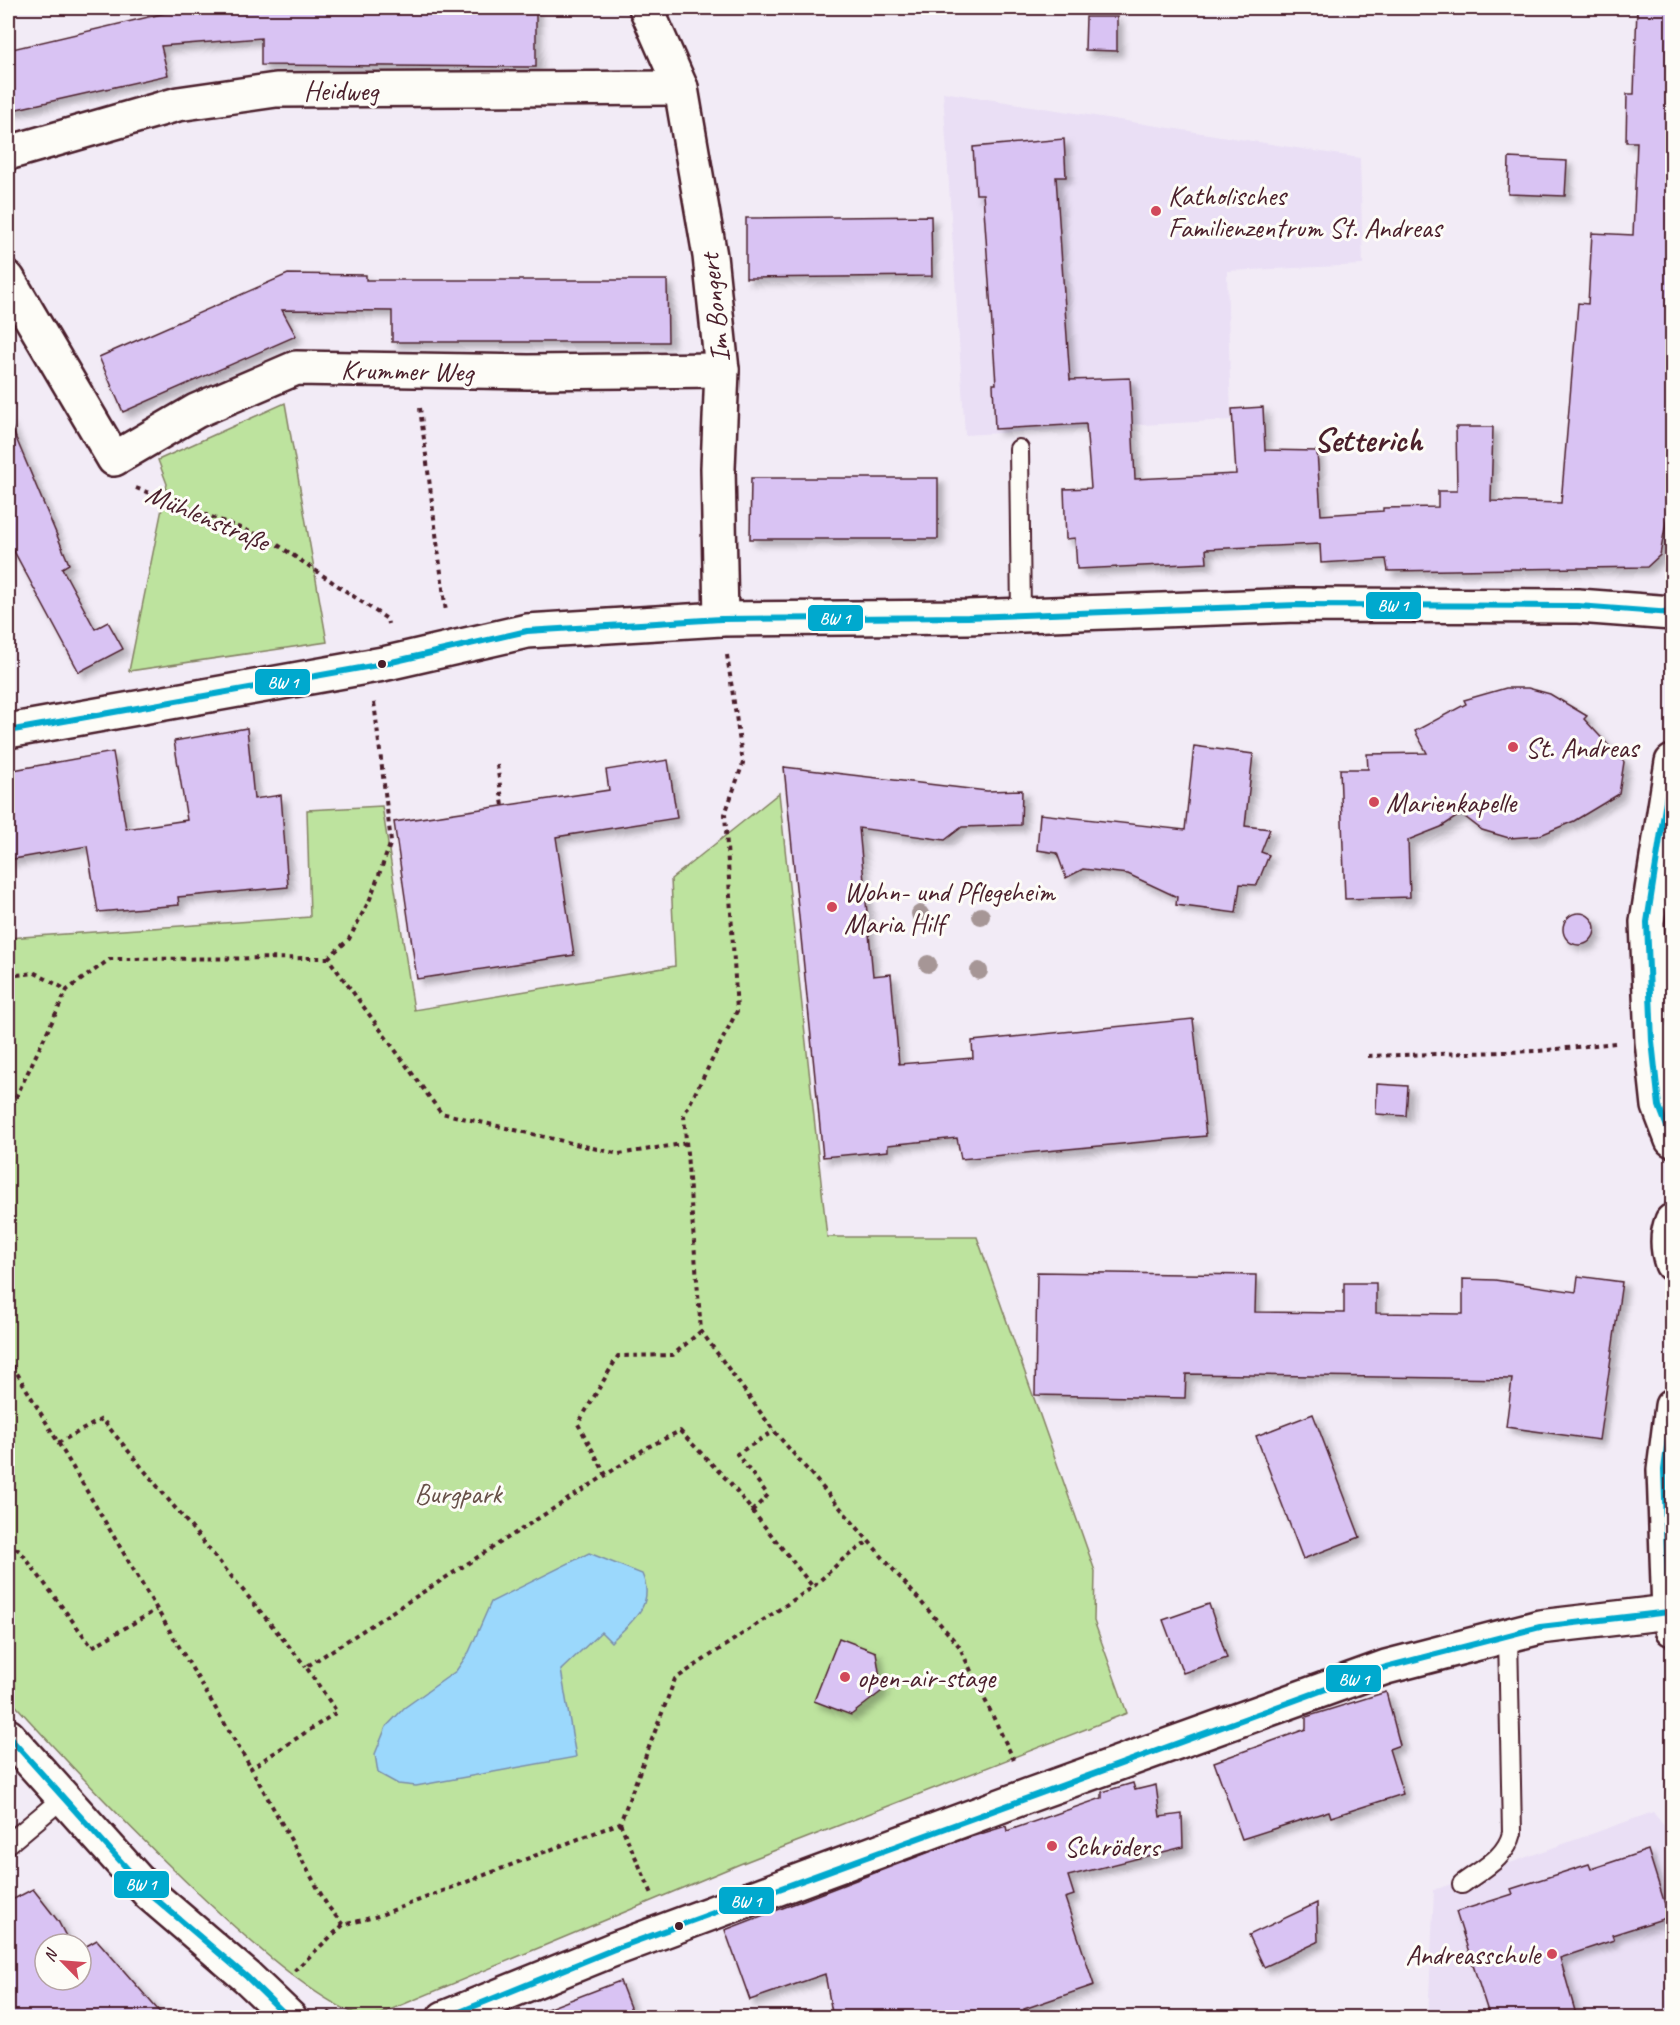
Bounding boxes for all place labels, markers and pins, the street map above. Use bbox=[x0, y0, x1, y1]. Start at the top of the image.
place label: Katholisches Familienzentrum St. Andreas bbox=[1168, 178, 1444, 245]
marker: Katholisches Familienzentrum St. Andreas bbox=[1149, 204, 1163, 218]
unlabelled marker bbox=[376, 658, 388, 670]
place label: St. Andreas bbox=[1525, 730, 1641, 765]
marker: St. Andreas bbox=[1506, 740, 1520, 754]
place label: Marienkapelle bbox=[1386, 785, 1518, 820]
marker: Marienkapelle bbox=[1367, 795, 1381, 809]
place label: Wohn- und Pflegeheim Maria Hilf bbox=[844, 874, 1057, 941]
marker: Wohn- und Pflegeheim Maria Hilf bbox=[825, 900, 839, 914]
place label: open-air-stage bbox=[857, 1660, 997, 1695]
marker: open-air-stage bbox=[838, 1670, 852, 1684]
place label: Schröders bbox=[1064, 1829, 1162, 1864]
marker: Schröders bbox=[1045, 1839, 1059, 1853]
unlabelled marker bbox=[673, 1920, 685, 1932]
place label: Andreasschule bbox=[1405, 1937, 1542, 1972]
marker: Andreasschule bbox=[1545, 1947, 1559, 1961]

